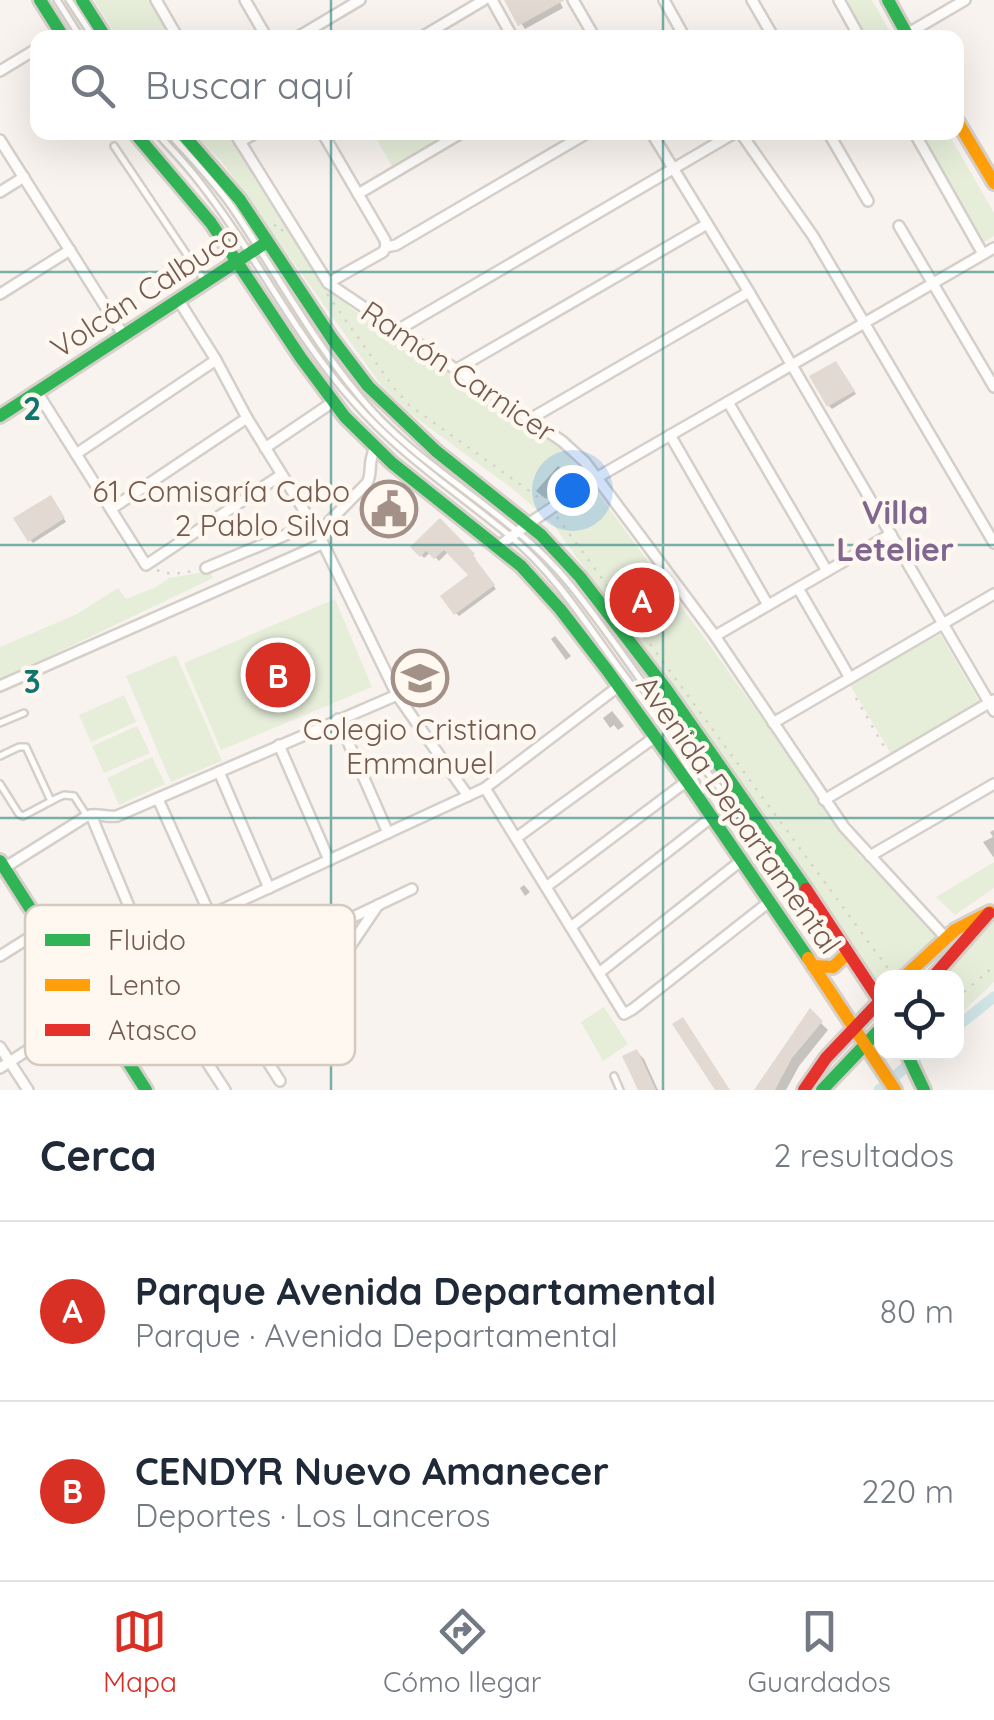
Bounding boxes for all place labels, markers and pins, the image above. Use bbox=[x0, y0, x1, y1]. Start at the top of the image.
place label: 61 Comisaría Cabo 2 Pablo Silva bbox=[92, 472, 350, 544]
public building icon: 61 Comisaría Cabo 2 Pablo Silva bbox=[359, 479, 419, 539]
pin: A bbox=[610, 562, 674, 638]
pin: B bbox=[246, 638, 310, 712]
school or university icon: Colegio Cristiano Emmanuel bbox=[390, 648, 450, 708]
place label: Colegio Cristiano Emmanuel bbox=[303, 710, 537, 782]

